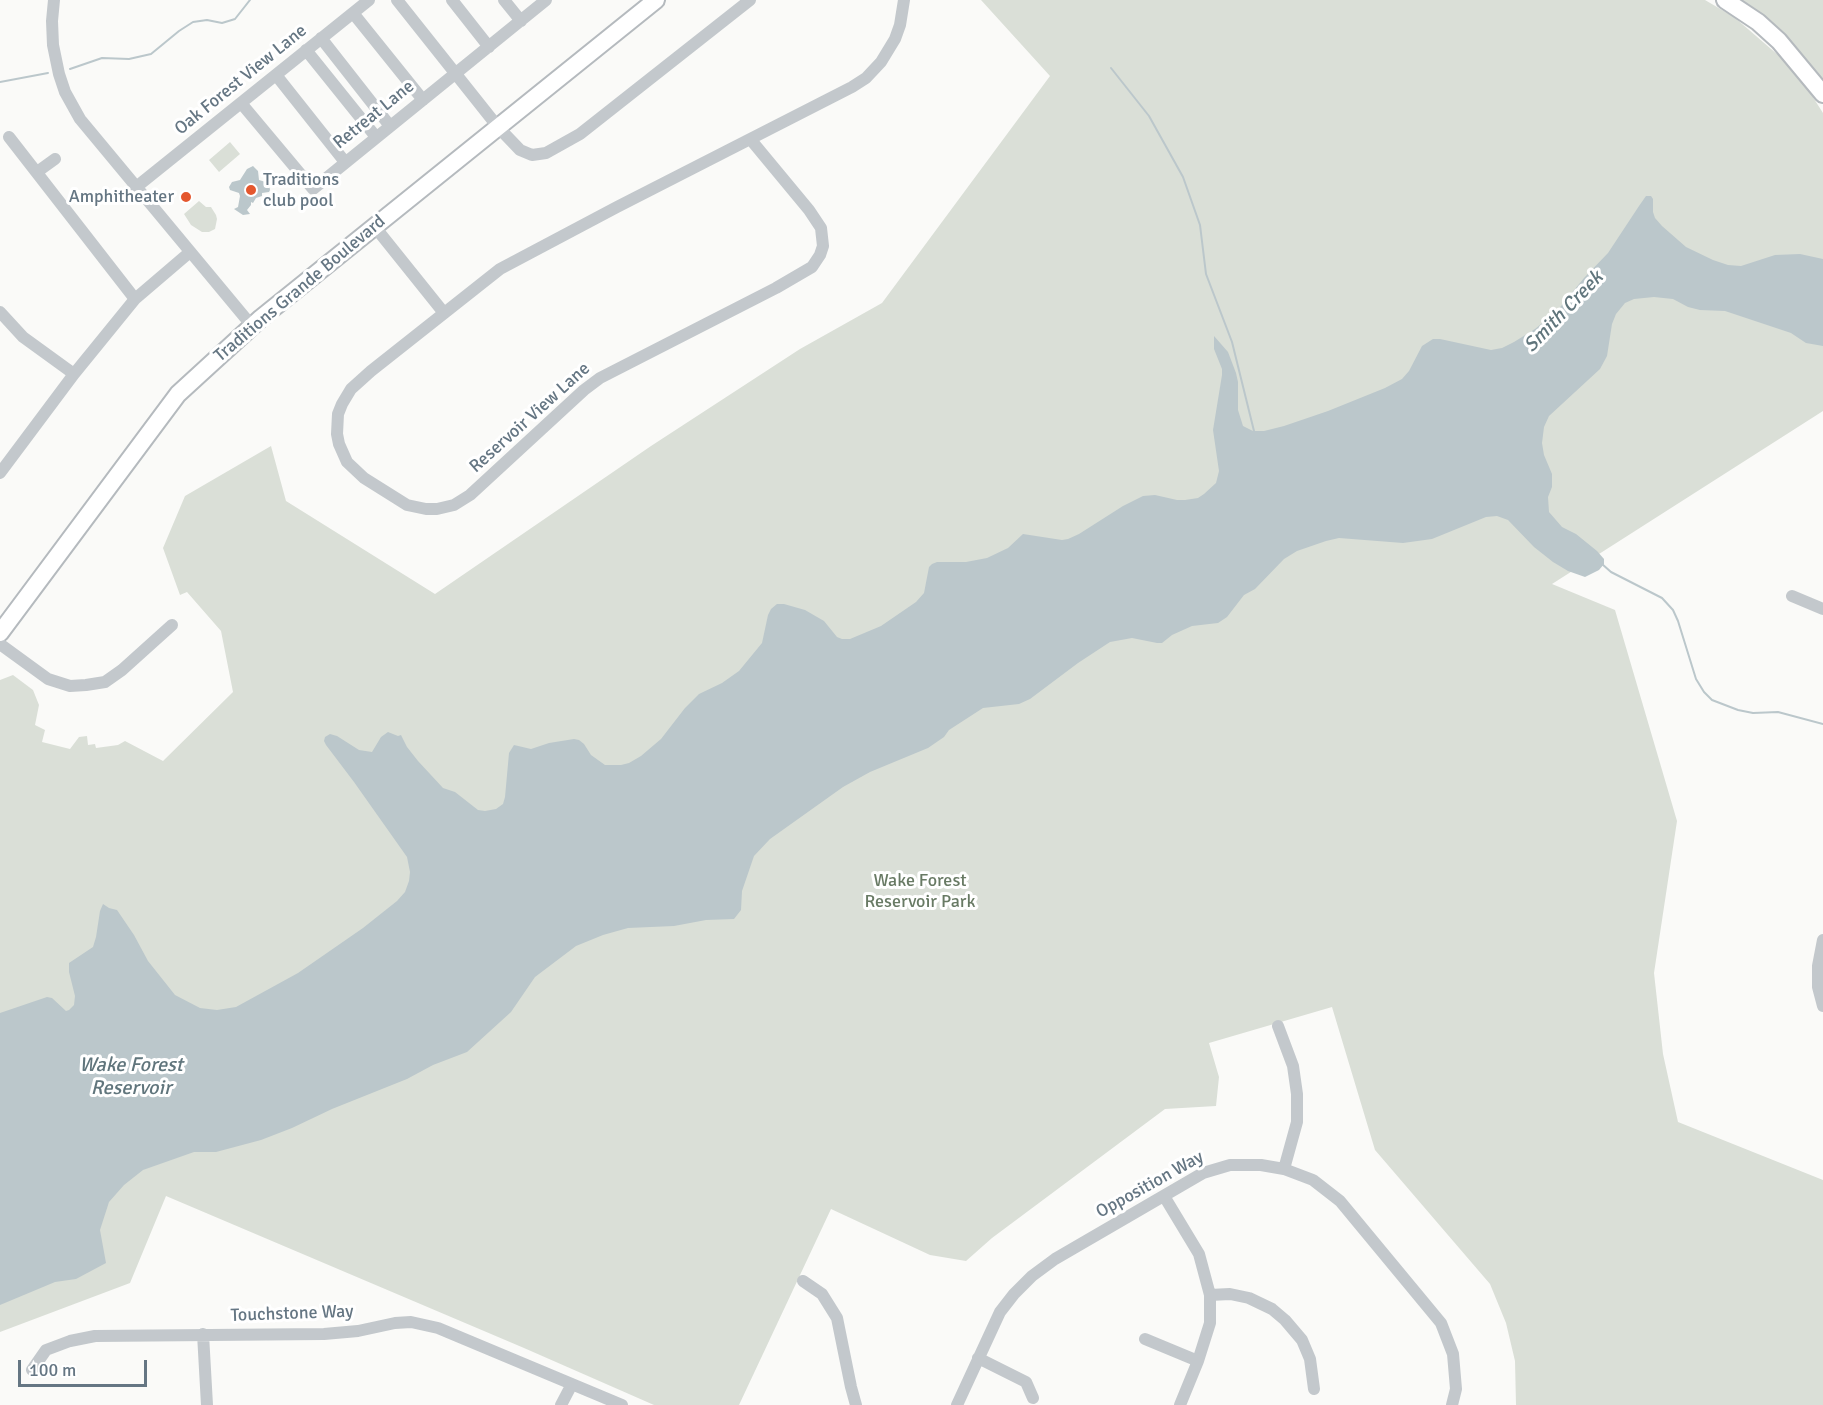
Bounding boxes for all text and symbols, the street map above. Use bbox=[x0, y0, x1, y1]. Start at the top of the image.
street label: Oak Forest View Lane bbox=[171, 20, 311, 140]
street label: Retreat Lane bbox=[329, 76, 419, 154]
place label: Traditions club pool bbox=[263, 169, 339, 212]
marker: Traditions club pool bbox=[244, 183, 258, 197]
place label: Amphitheater bbox=[69, 186, 174, 208]
marker: Amphitheater bbox=[179, 190, 193, 204]
street label: Traditions Grande Boulevard bbox=[210, 211, 390, 367]
water label: Smith Creek bbox=[1519, 266, 1609, 358]
street label: Reservoir View Lane bbox=[465, 358, 595, 478]
park label: Wake Forest Reservoir Park bbox=[865, 870, 975, 912]
water label: Wake Forest Reservoir bbox=[79, 1054, 183, 1101]
street label: Opposition Way bbox=[1093, 1147, 1207, 1223]
street label: Touchstone Way bbox=[230, 1301, 354, 1327]
scale bar bbox=[21, 1348, 150, 1386]
text: 100 m bbox=[29, 1359, 76, 1381]

